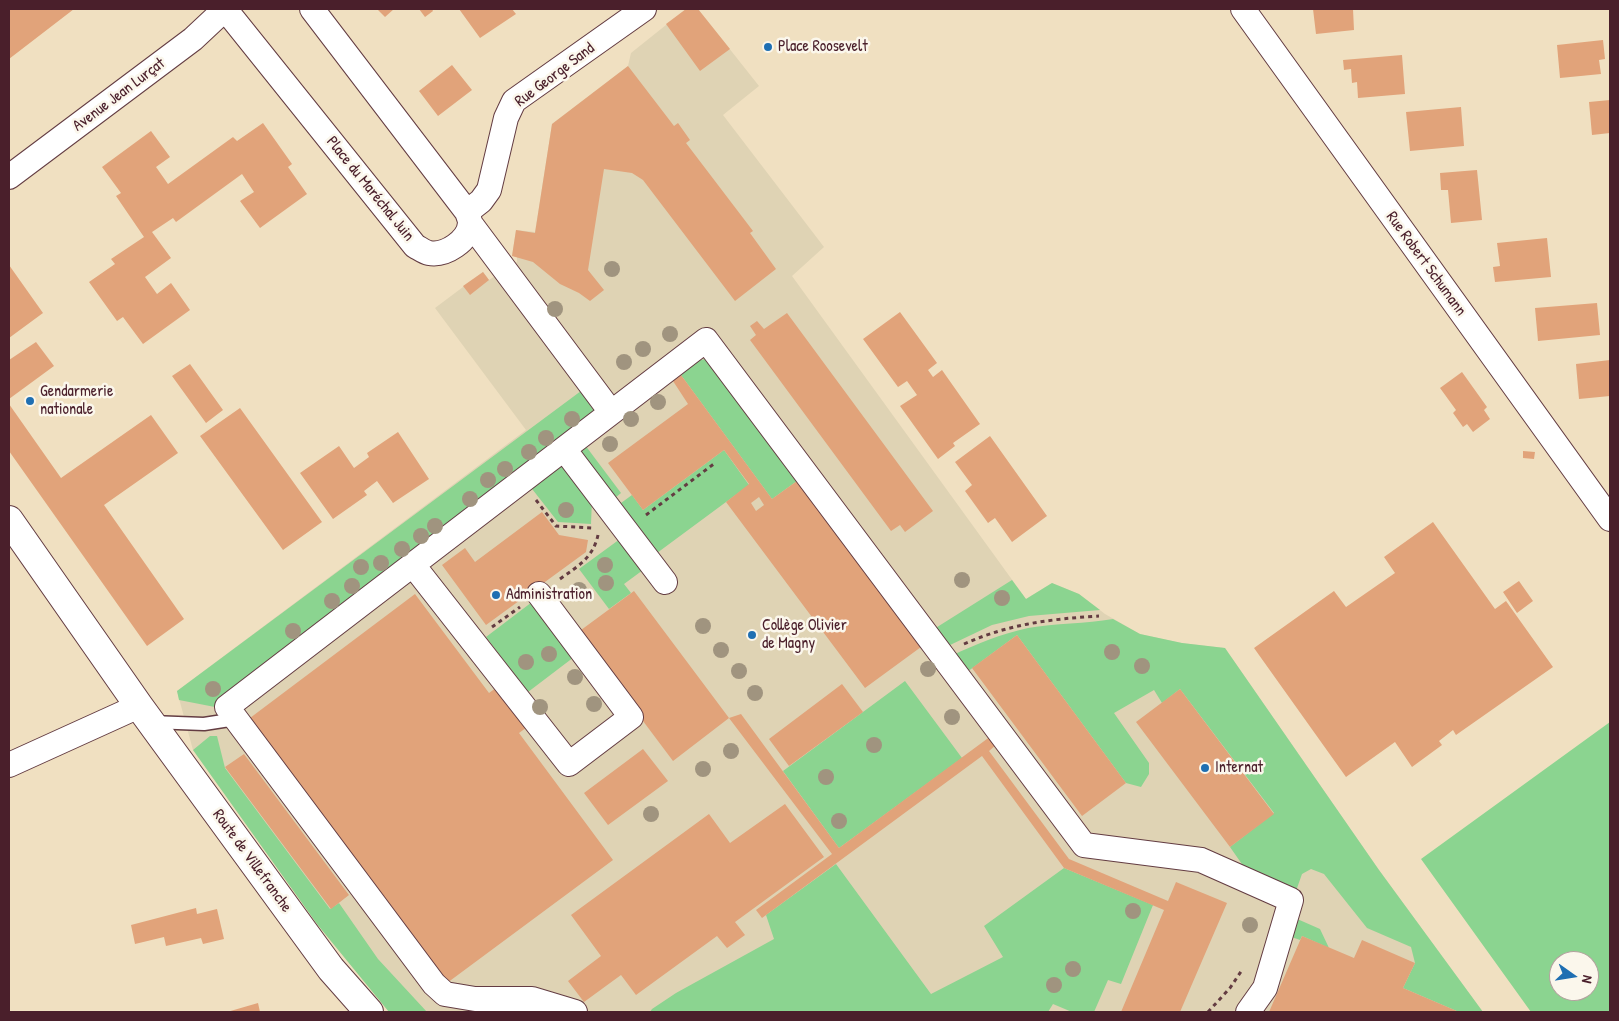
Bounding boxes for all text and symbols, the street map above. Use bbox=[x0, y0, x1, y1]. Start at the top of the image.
place label: Place Roosevelt bbox=[778, 37, 868, 57]
street label: Rue George Sand bbox=[511, 39, 599, 111]
marker: Place Roosevelt bbox=[762, 41, 774, 53]
street label: Avenue Jean Lurçat bbox=[69, 54, 169, 136]
street label: Place du Maréchal Juin bbox=[322, 133, 418, 245]
street label: Rue Robert Schumann bbox=[1382, 208, 1470, 320]
place label: Gendarmerie nationale bbox=[40, 382, 113, 420]
marker: Gendarmerie nationale bbox=[24, 395, 36, 407]
place label: Administration bbox=[506, 585, 592, 605]
marker: Administration bbox=[490, 589, 502, 601]
place label: Collège Olivier de Magny bbox=[762, 616, 847, 654]
marker: Collège Olivier de Magny bbox=[746, 629, 758, 641]
place label: Internat bbox=[1215, 758, 1263, 778]
marker: Internat bbox=[1199, 762, 1211, 774]
street label: Route de Villefranche bbox=[208, 806, 296, 916]
north arrow bbox=[1549, 951, 1599, 1001]
text: N bbox=[1578, 973, 1598, 985]

